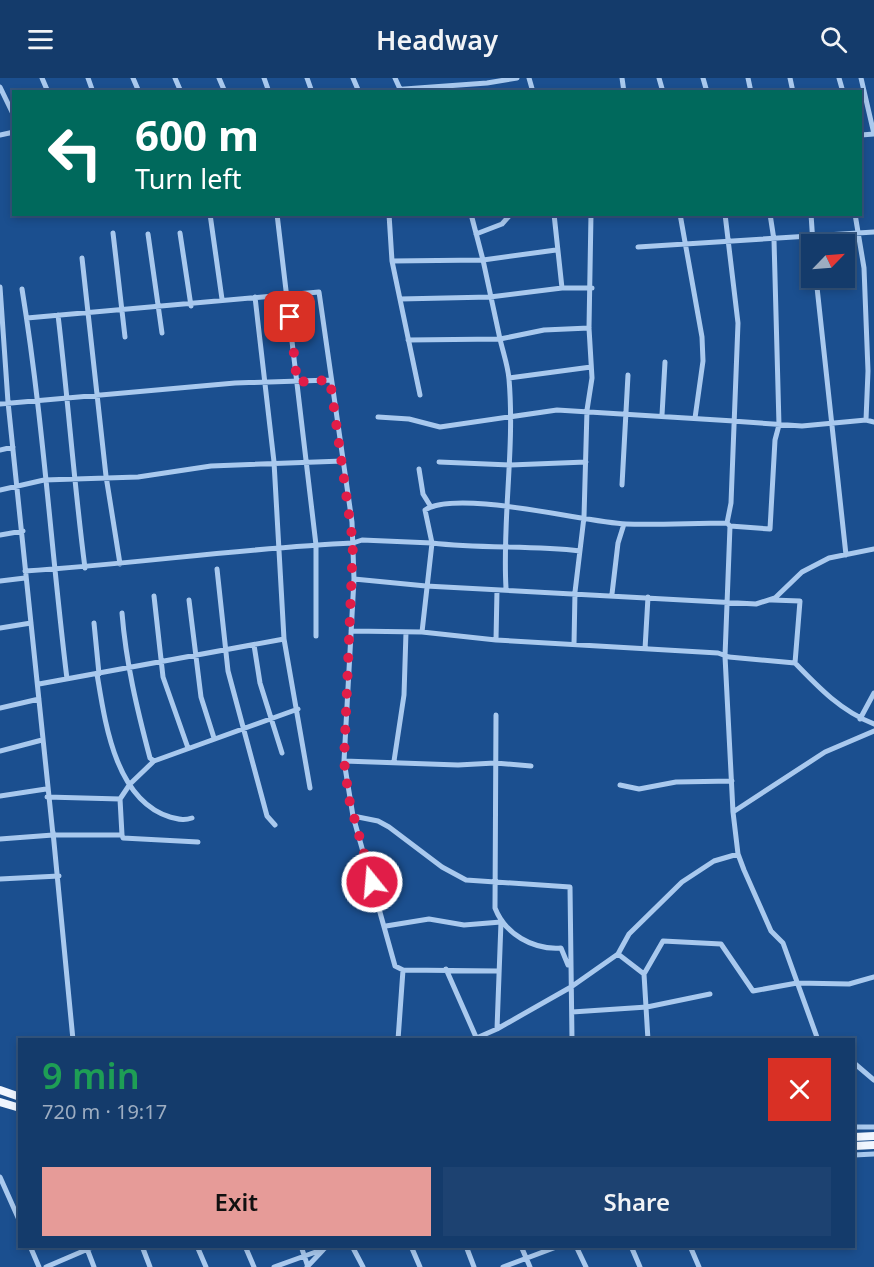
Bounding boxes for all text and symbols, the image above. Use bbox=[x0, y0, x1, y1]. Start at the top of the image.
text: Headway bbox=[376, 21, 498, 58]
icon: menu bbox=[24, 23, 57, 56]
icon: search bbox=[817, 23, 850, 56]
text: 600 m bbox=[135, 106, 259, 163]
icon: left bbox=[36, 114, 114, 192]
text: Turn left bbox=[135, 160, 241, 197]
north arrow bbox=[801, 234, 855, 288]
map controls bbox=[801, 234, 855, 288]
pin bbox=[264, 291, 315, 342]
icon: arrive bbox=[273, 300, 306, 333]
position arrow bbox=[340, 850, 404, 914]
text: 9 min bbox=[42, 1051, 140, 1100]
button: close bbox=[768, 1058, 831, 1121]
text: 720 m · 19:17 bbox=[42, 1098, 167, 1125]
button: Exit bbox=[42, 1167, 431, 1236]
button: Share bbox=[443, 1167, 831, 1236]

